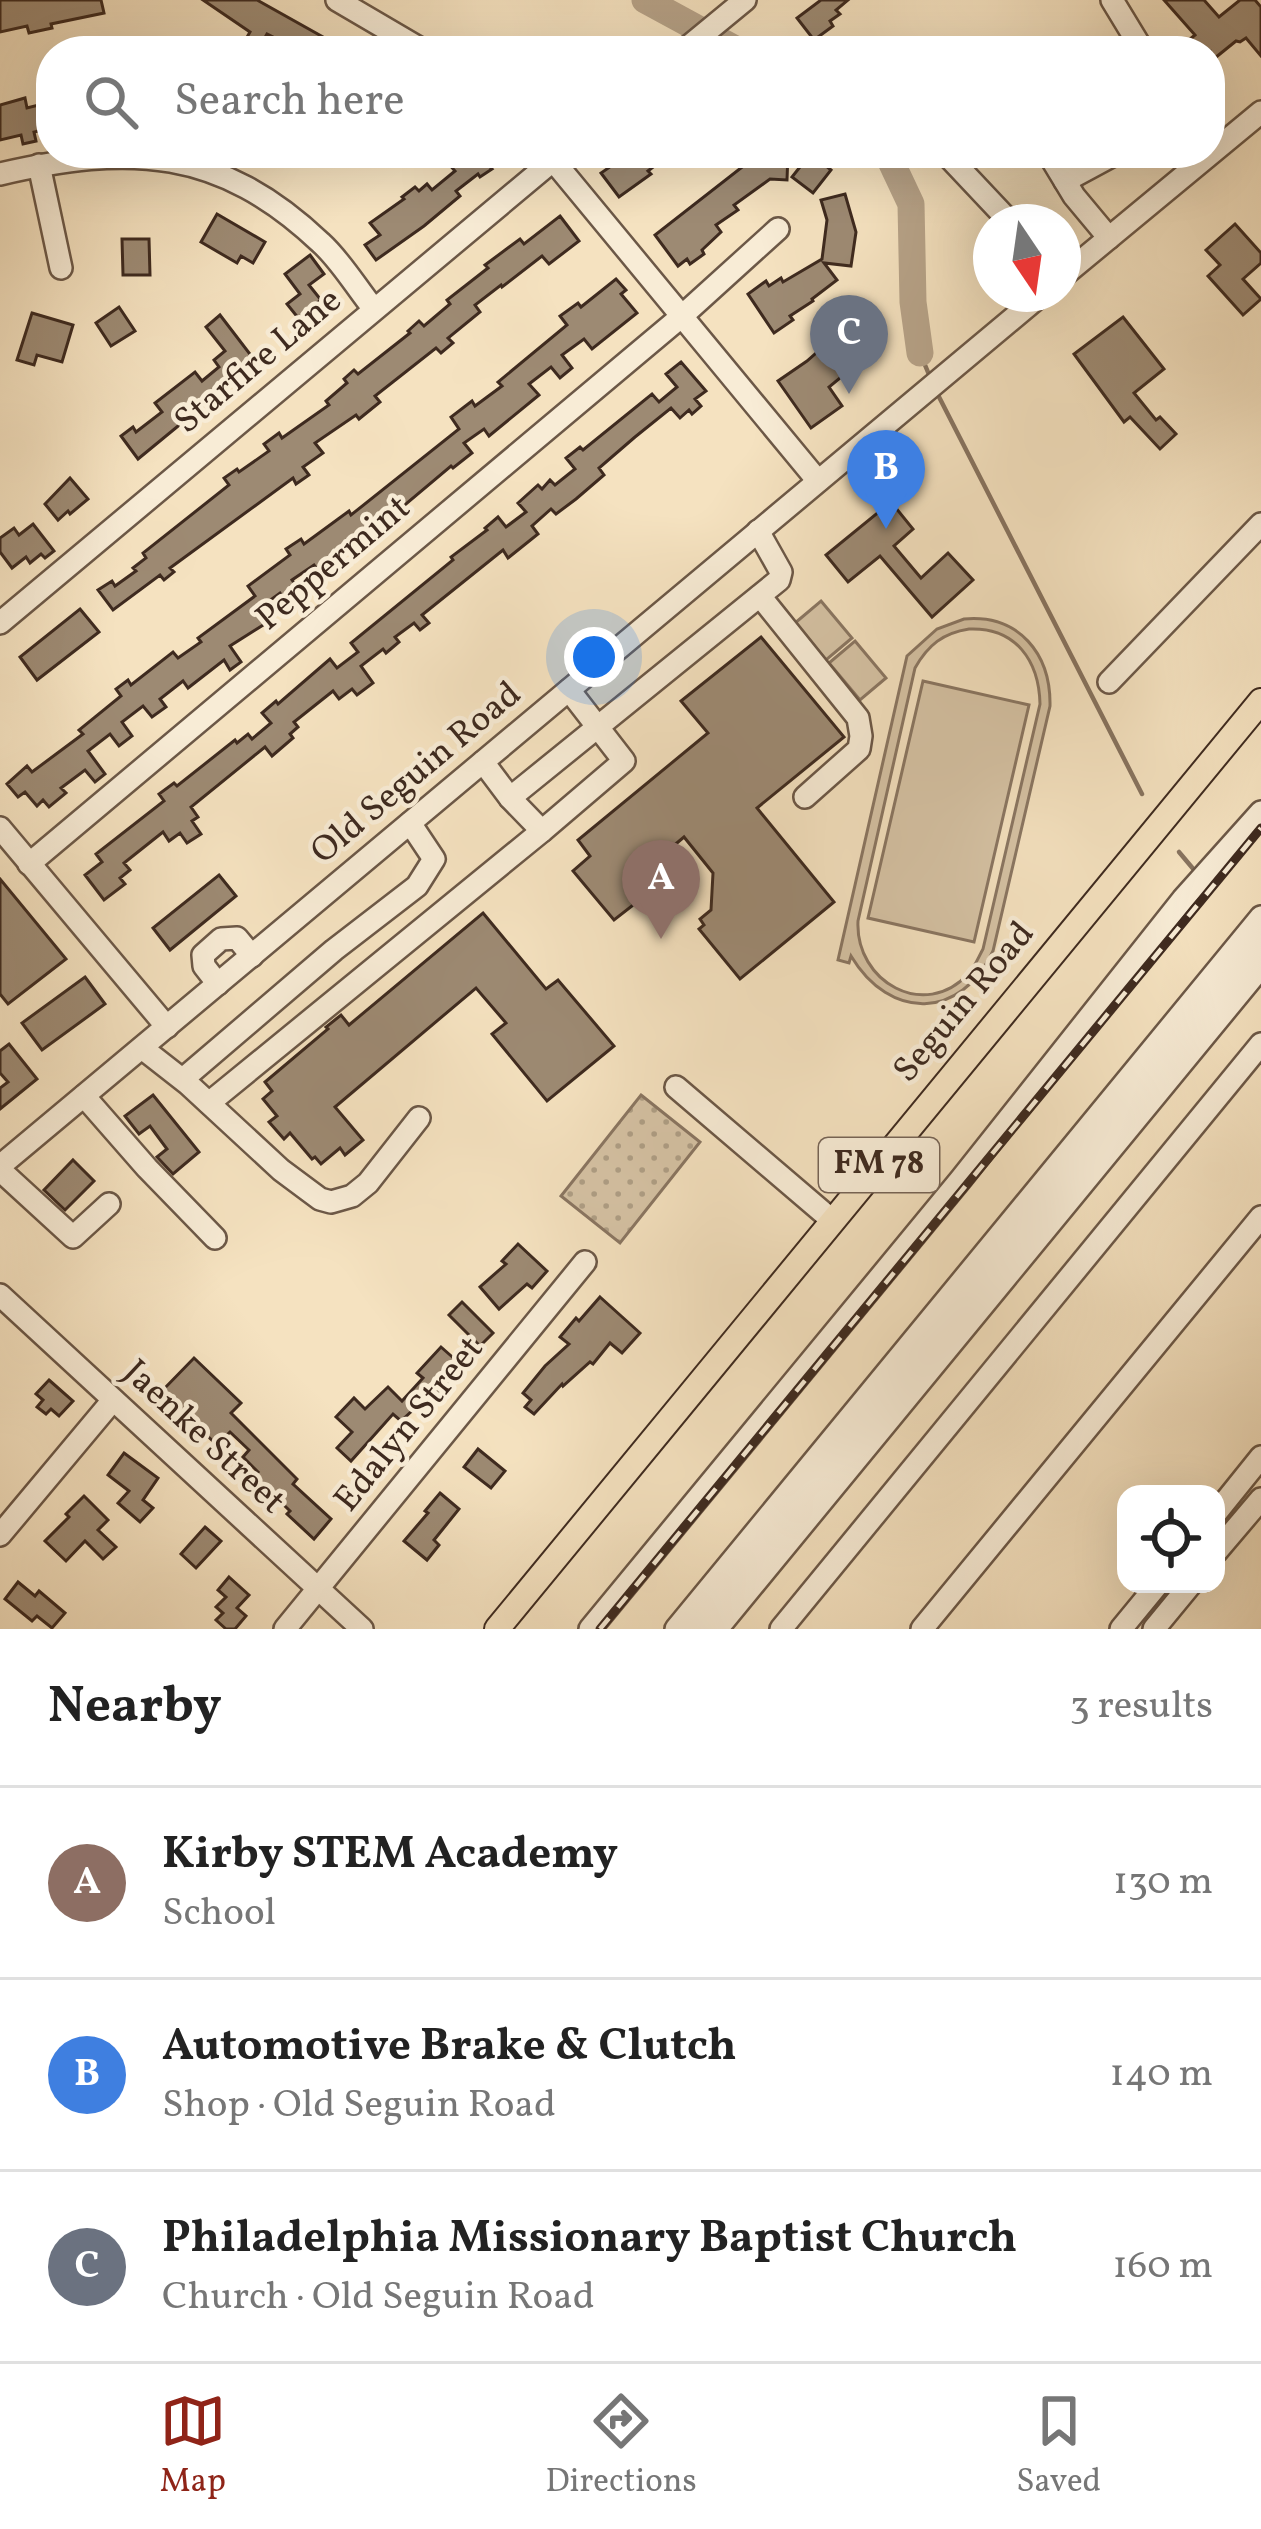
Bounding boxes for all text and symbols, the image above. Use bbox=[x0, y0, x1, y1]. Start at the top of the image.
search box bbox=[36, 36, 1225, 168]
icon: search bbox=[78, 69, 144, 135]
text: Search here bbox=[174, 71, 405, 134]
north arrow bbox=[973, 204, 1081, 312]
street label: Starfire Lane bbox=[165, 277, 353, 447]
pin: C bbox=[810, 295, 888, 394]
pin: B bbox=[847, 430, 925, 529]
street label: Peppermint bbox=[246, 485, 422, 643]
your location bbox=[564, 627, 624, 687]
street label: Old Seguin Road bbox=[301, 671, 533, 877]
pin: A bbox=[622, 840, 700, 939]
street label: Seguin Road bbox=[883, 912, 1047, 1094]
road number: FM 78 bbox=[819, 1138, 939, 1192]
street label: Edalyn Street bbox=[323, 1326, 497, 1524]
street label: Jaenke Street bbox=[111, 1349, 295, 1527]
map controls bbox=[1117, 1485, 1225, 1593]
button: locate bbox=[1117, 1485, 1225, 1593]
text: Nearby bbox=[48, 1672, 222, 1743]
text: 3 results bbox=[1070, 1680, 1213, 1734]
text: Kirby STEM Academy bbox=[162, 1824, 618, 1887]
text: A bbox=[73, 1856, 101, 1910]
text: 130 m bbox=[1113, 1856, 1213, 1910]
text: School bbox=[162, 1887, 276, 1941]
text: Automotive Brake & Clutch bbox=[162, 2016, 737, 2079]
text: B bbox=[74, 2048, 100, 2102]
text: 140 m bbox=[1110, 2048, 1213, 2102]
text: Shop · Old Seguin Road bbox=[162, 2079, 556, 2133]
text: Philadelphia Missionary Baptist Church bbox=[162, 2208, 1017, 2271]
text: C bbox=[74, 2240, 100, 2294]
text: 160 m bbox=[1112, 2240, 1213, 2294]
text: Church · Old Seguin Road bbox=[162, 2271, 595, 2325]
tab: Map bbox=[160, 2388, 226, 2506]
tab: Directions bbox=[545, 2388, 697, 2506]
tab: Saved bbox=[1016, 2388, 1101, 2506]

